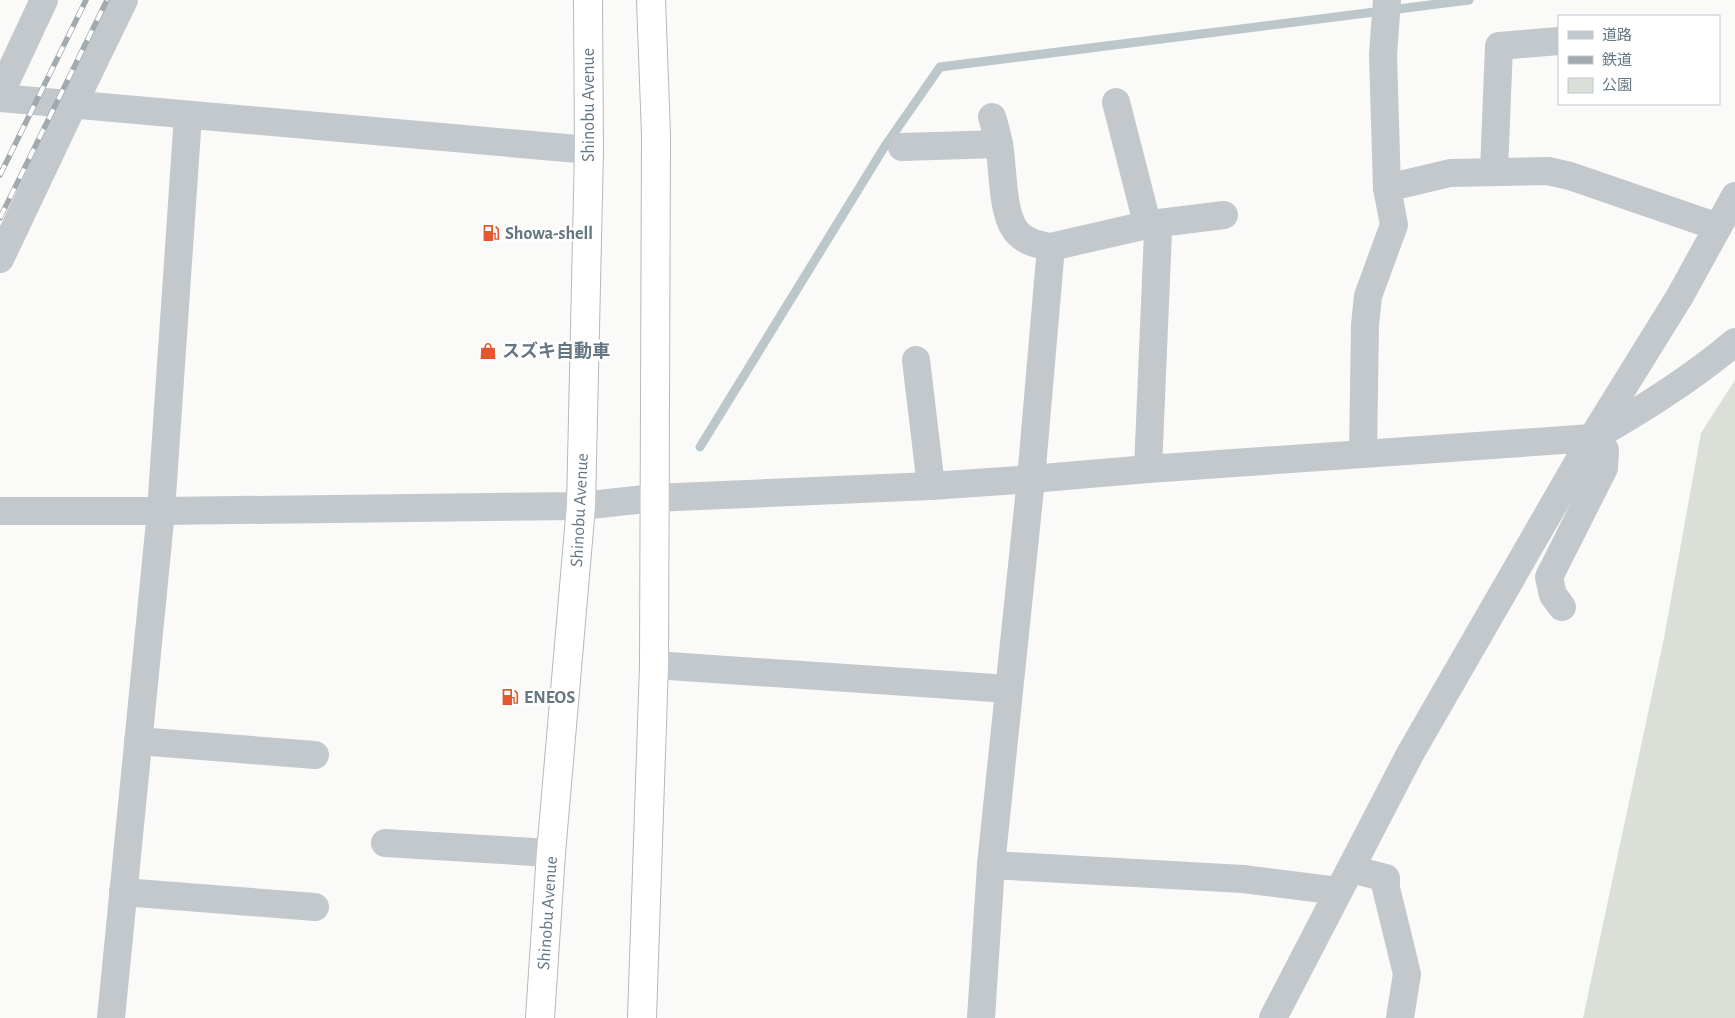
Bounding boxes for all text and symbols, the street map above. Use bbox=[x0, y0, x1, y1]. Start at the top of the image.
legend bbox=[1558, 15, 1720, 105]
text: 道路 bbox=[1602, 27, 1632, 43]
street label: Shinobu Avenue bbox=[580, 48, 598, 162]
text: 鉄道 bbox=[1602, 52, 1632, 68]
text: 公園 bbox=[1602, 77, 1632, 93]
fuel station icon: Showa-shell bbox=[481, 223, 501, 243]
place label: Showa-shell bbox=[505, 225, 593, 243]
shop icon: スズキ自動車 bbox=[478, 341, 498, 361]
place label: スズキ自動車 bbox=[502, 341, 610, 361]
street label: Shinobu Avenue bbox=[568, 453, 592, 567]
fuel station icon: ENEOS bbox=[500, 687, 520, 707]
place label: ENEOS bbox=[524, 689, 575, 707]
street label: Shinobu Avenue bbox=[535, 856, 561, 971]

